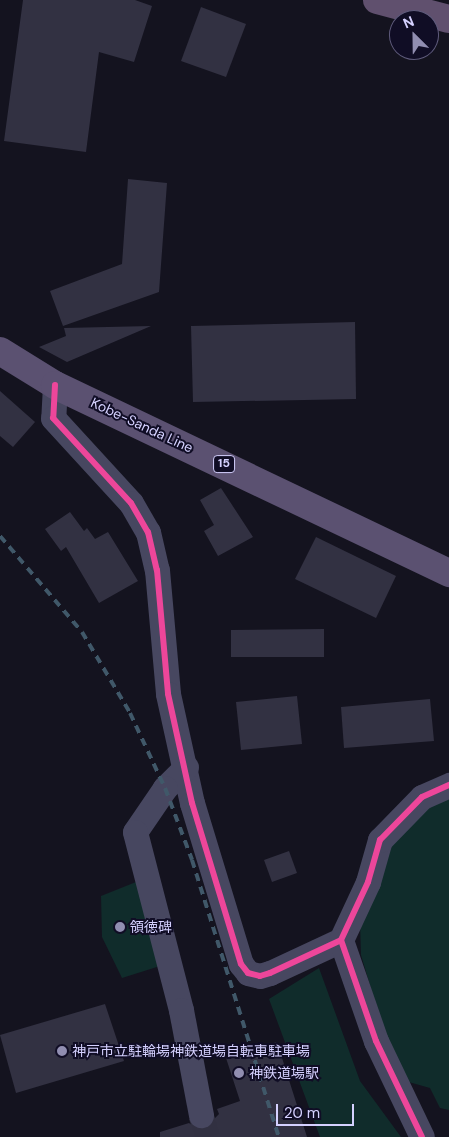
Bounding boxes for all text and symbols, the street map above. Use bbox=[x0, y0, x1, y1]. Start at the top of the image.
north arrow bbox=[389, 10, 439, 60]
text: N bbox=[400, 12, 417, 32]
street label: Kobe-Sanda Line bbox=[88, 394, 196, 456]
road number: 15 bbox=[213, 454, 235, 474]
place label: 領徳碑 bbox=[130, 919, 172, 935]
marker: 領徳碑 bbox=[114, 921, 126, 933]
place label: 神戸市立駐輪場神鉄道場自転車駐車場 bbox=[72, 1043, 310, 1059]
marker: 神戸市立駐輪場神鉄道場自転車駐車場 bbox=[56, 1045, 68, 1057]
place label: 神鉄道場駅 bbox=[249, 1065, 319, 1081]
marker: 神鉄道場駅 bbox=[233, 1067, 245, 1079]
scale bar bbox=[279, 1094, 356, 1126]
text: 20 m bbox=[284, 1103, 320, 1123]

